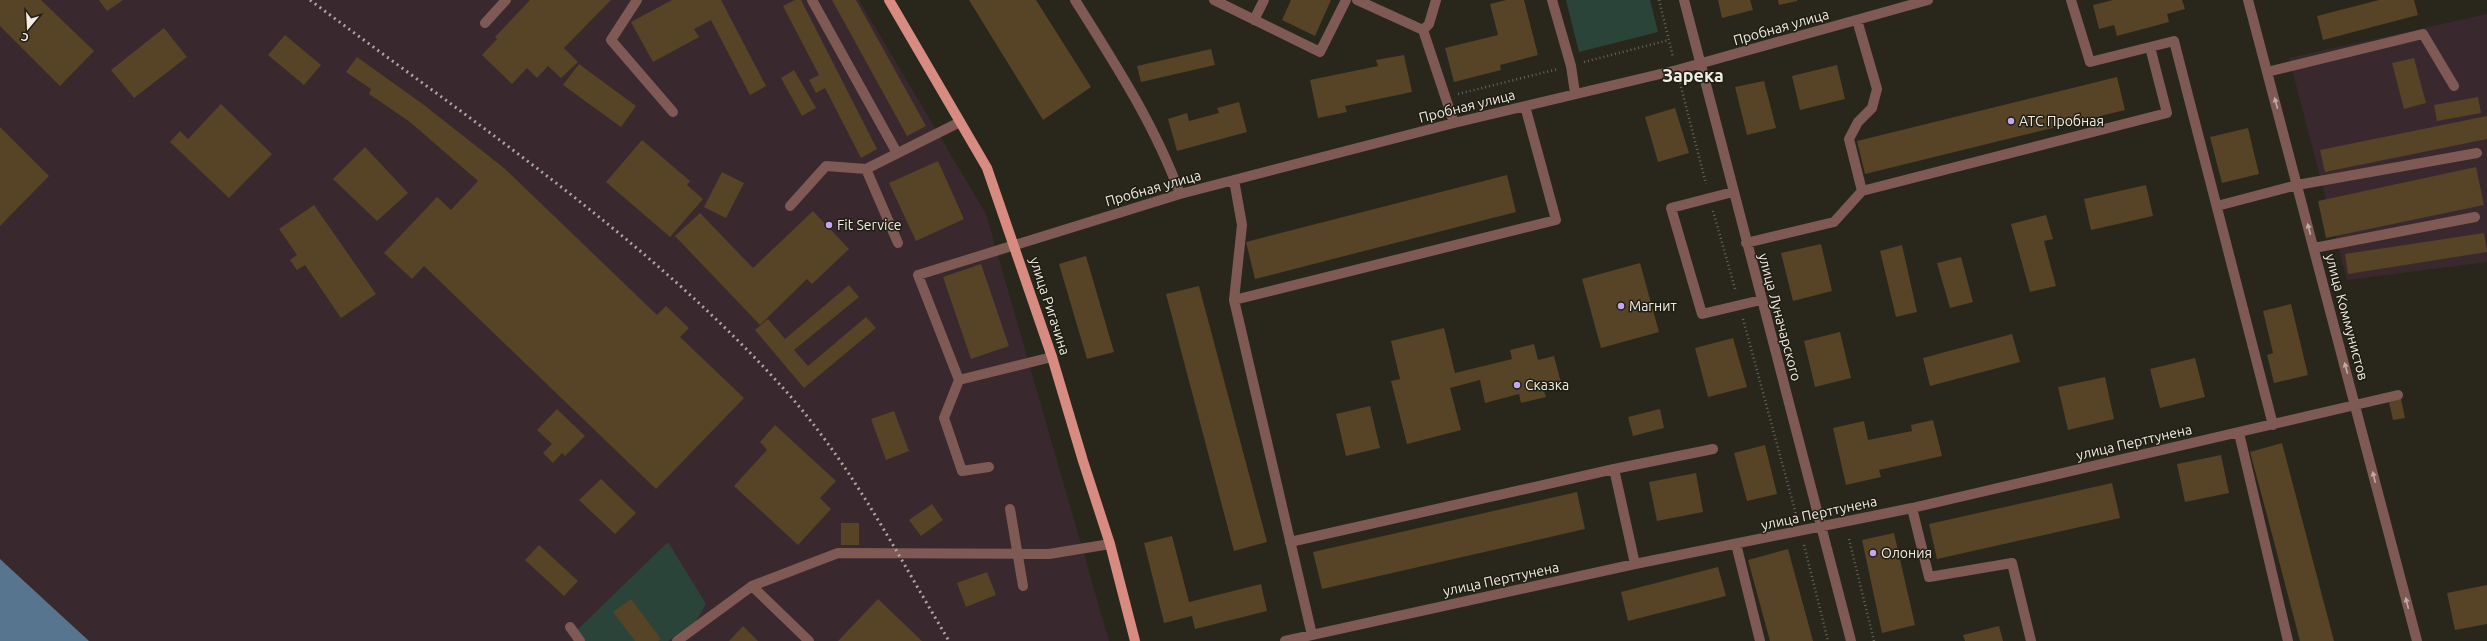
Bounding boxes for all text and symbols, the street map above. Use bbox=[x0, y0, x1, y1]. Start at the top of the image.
street label: Пробная улица bbox=[1731, 6, 1831, 48]
north arrow bbox=[8, 8, 48, 48]
text: С bbox=[20, 31, 30, 44]
district label: Зарека bbox=[1662, 65, 1724, 85]
street label: Пробная улица bbox=[1417, 86, 1517, 126]
one-way arrow bbox=[2272, 97, 2278, 110]
place label: АТС Пробная bbox=[2019, 113, 2104, 129]
marker: АТС Пробная bbox=[2006, 116, 2016, 126]
street label: Пробная улица bbox=[1103, 167, 1203, 209]
place label: Fit Service bbox=[837, 217, 902, 233]
marker: Fit Service bbox=[824, 220, 834, 230]
one-way arrow bbox=[2306, 223, 2312, 235]
street label: улица Луначарского bbox=[1755, 251, 1805, 383]
street label: улица Коммунистов bbox=[2322, 252, 2372, 382]
street label: улица Ригачина bbox=[1027, 255, 1073, 357]
place label: Магнит bbox=[1629, 298, 1677, 314]
marker: Магнит bbox=[1616, 301, 1626, 311]
one-way arrow bbox=[2343, 362, 2349, 374]
place label: Сказка bbox=[1525, 377, 1569, 393]
marker: Сказка bbox=[1512, 380, 1522, 390]
street label: улица Перттунена bbox=[2075, 421, 2193, 463]
one-way arrow bbox=[2371, 471, 2377, 484]
street label: улица Перттунена bbox=[1760, 493, 1878, 533]
place label: Олония bbox=[1881, 545, 1932, 561]
marker: Олония bbox=[1868, 548, 1878, 558]
street label: улица Перттунена bbox=[1442, 559, 1560, 599]
one-way arrow bbox=[2404, 597, 2410, 609]

